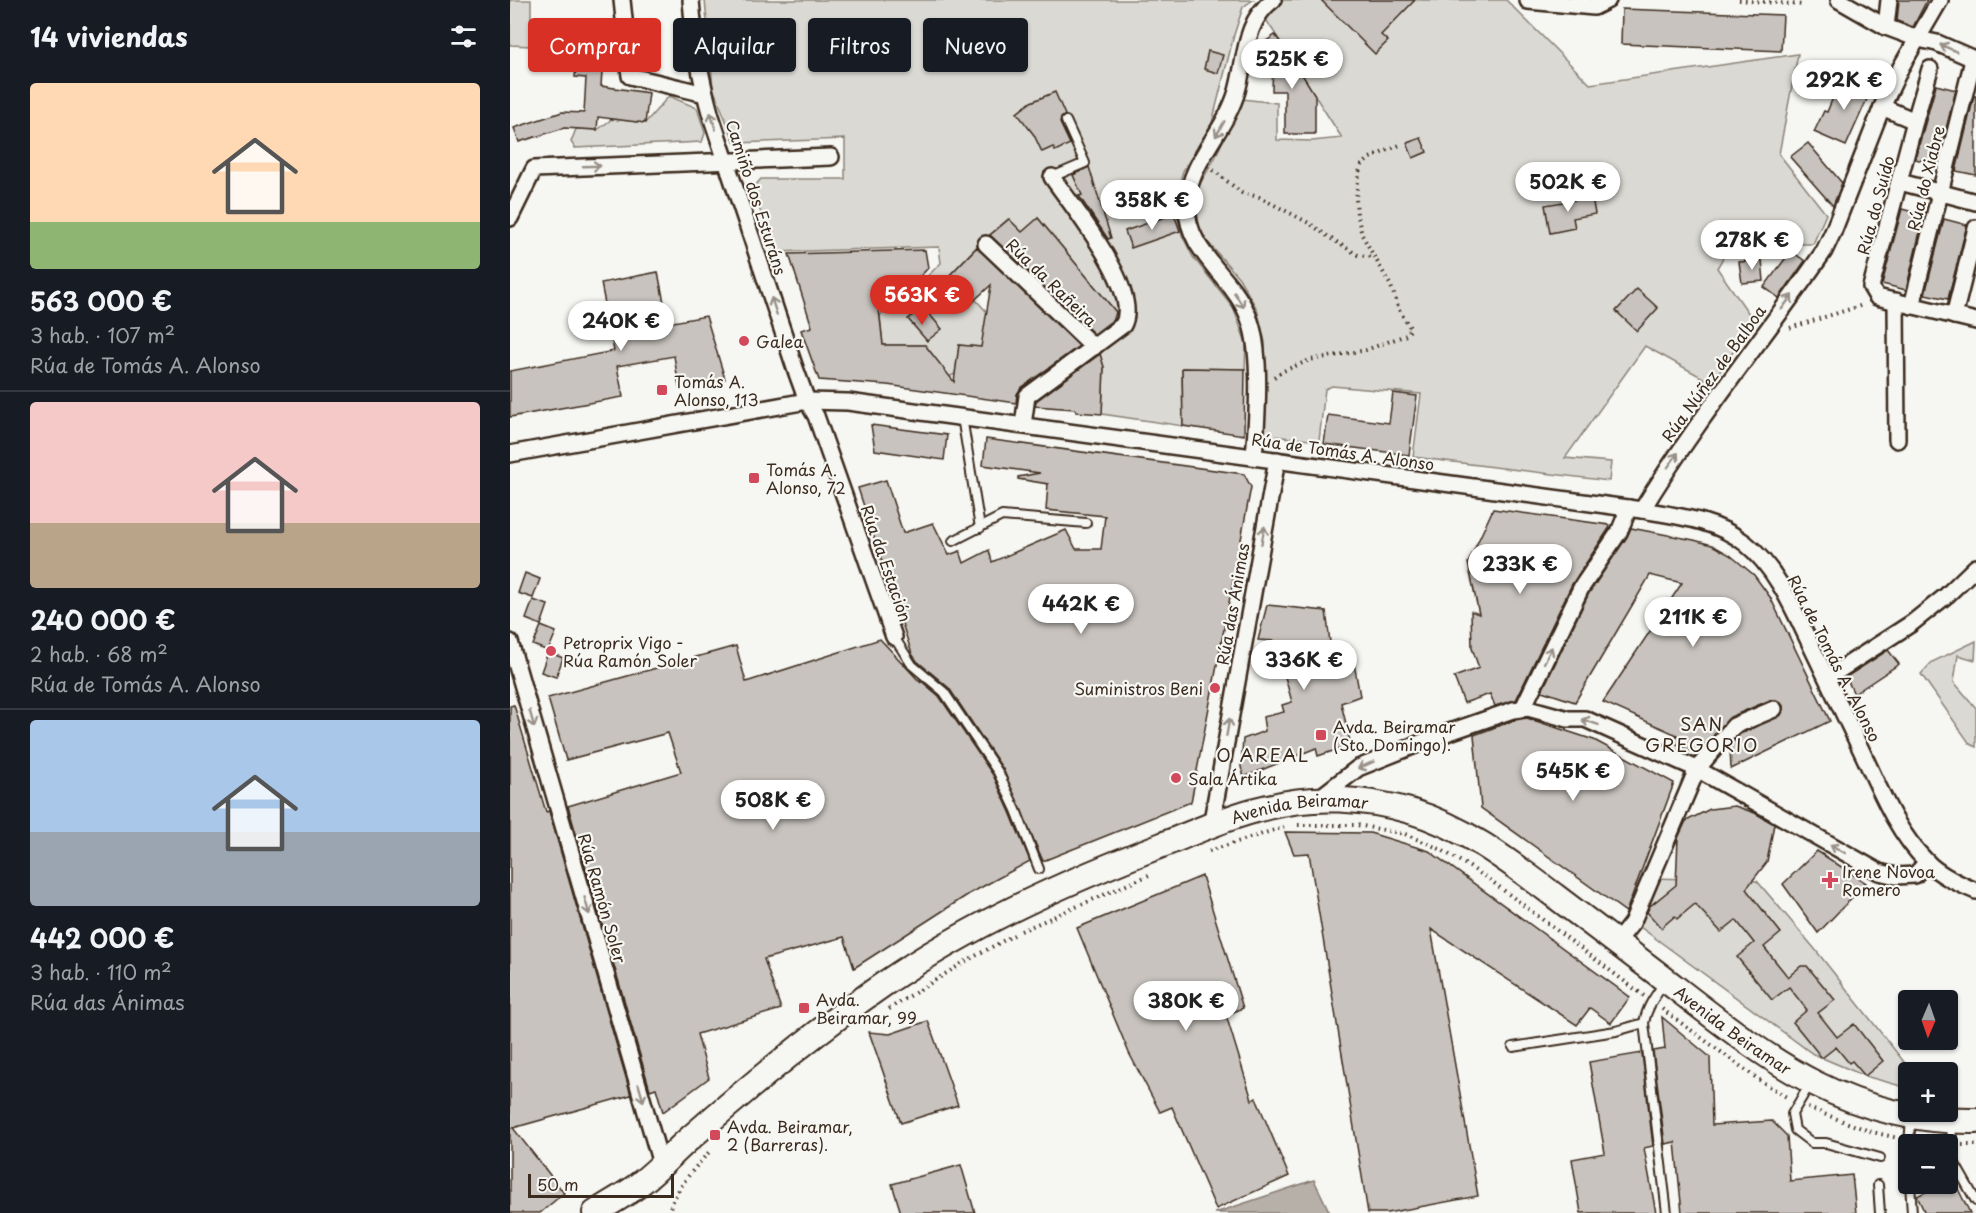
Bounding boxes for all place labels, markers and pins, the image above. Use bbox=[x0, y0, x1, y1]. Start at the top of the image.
pin: 525K € bbox=[1243, 39, 1341, 90]
pin: 292K € bbox=[1795, 60, 1893, 111]
pin: 502K € bbox=[1519, 162, 1617, 213]
pin: 358K € bbox=[1103, 180, 1201, 231]
pin: 278K € bbox=[1703, 220, 1801, 271]
pin: 563K € bbox=[873, 275, 971, 326]
pin: 240K € bbox=[572, 301, 670, 352]
place label: Galea bbox=[756, 329, 803, 353]
marker: Galea bbox=[737, 334, 751, 348]
place label: Tomás A. Alonso, 113 bbox=[674, 369, 758, 411]
marker: Tomás A. Alonso, 113 bbox=[655, 383, 669, 397]
place label: Tomás A. Alonso, 72 bbox=[766, 457, 846, 499]
marker: Tomás A. Alonso, 72 bbox=[747, 471, 761, 485]
pin: 233K € bbox=[1471, 544, 1569, 595]
pin: 442K € bbox=[1032, 584, 1130, 635]
pin: 211K € bbox=[1644, 597, 1742, 648]
place label: Petroprix Vigo - Rúa Ramón Soler bbox=[563, 630, 698, 672]
pin: 336K € bbox=[1255, 640, 1353, 691]
marker: Petroprix Vigo - Rúa Ramón Soler bbox=[544, 644, 558, 658]
place label: Suministros Beni bbox=[1074, 676, 1203, 700]
marker: Suministros Beni bbox=[1208, 681, 1222, 695]
place label: Avda. Beiramar (Sto. Domingo). bbox=[1333, 714, 1456, 756]
marker: Avda. Beiramar (Sto. Domingo). bbox=[1314, 728, 1328, 742]
pin: 545K € bbox=[1524, 751, 1622, 802]
place label: Sala Ártika bbox=[1188, 766, 1277, 790]
marker: Sala Ártika bbox=[1169, 771, 1183, 785]
pin: 508K € bbox=[724, 780, 822, 831]
place label: Irene Novoa Romero bbox=[1842, 859, 1935, 901]
marker: Irene Novoa Romero bbox=[1823, 873, 1837, 887]
pin: 380K € bbox=[1137, 981, 1235, 1032]
place label: Avda. Beiramar, 99 bbox=[816, 987, 917, 1029]
marker: Avda. Beiramar, 99 bbox=[797, 1001, 811, 1015]
place label: Avda. Beiramar, 2 (Barreras). bbox=[727, 1114, 853, 1156]
marker: Avda. Beiramar, 2 (Barreras). bbox=[708, 1128, 722, 1142]

